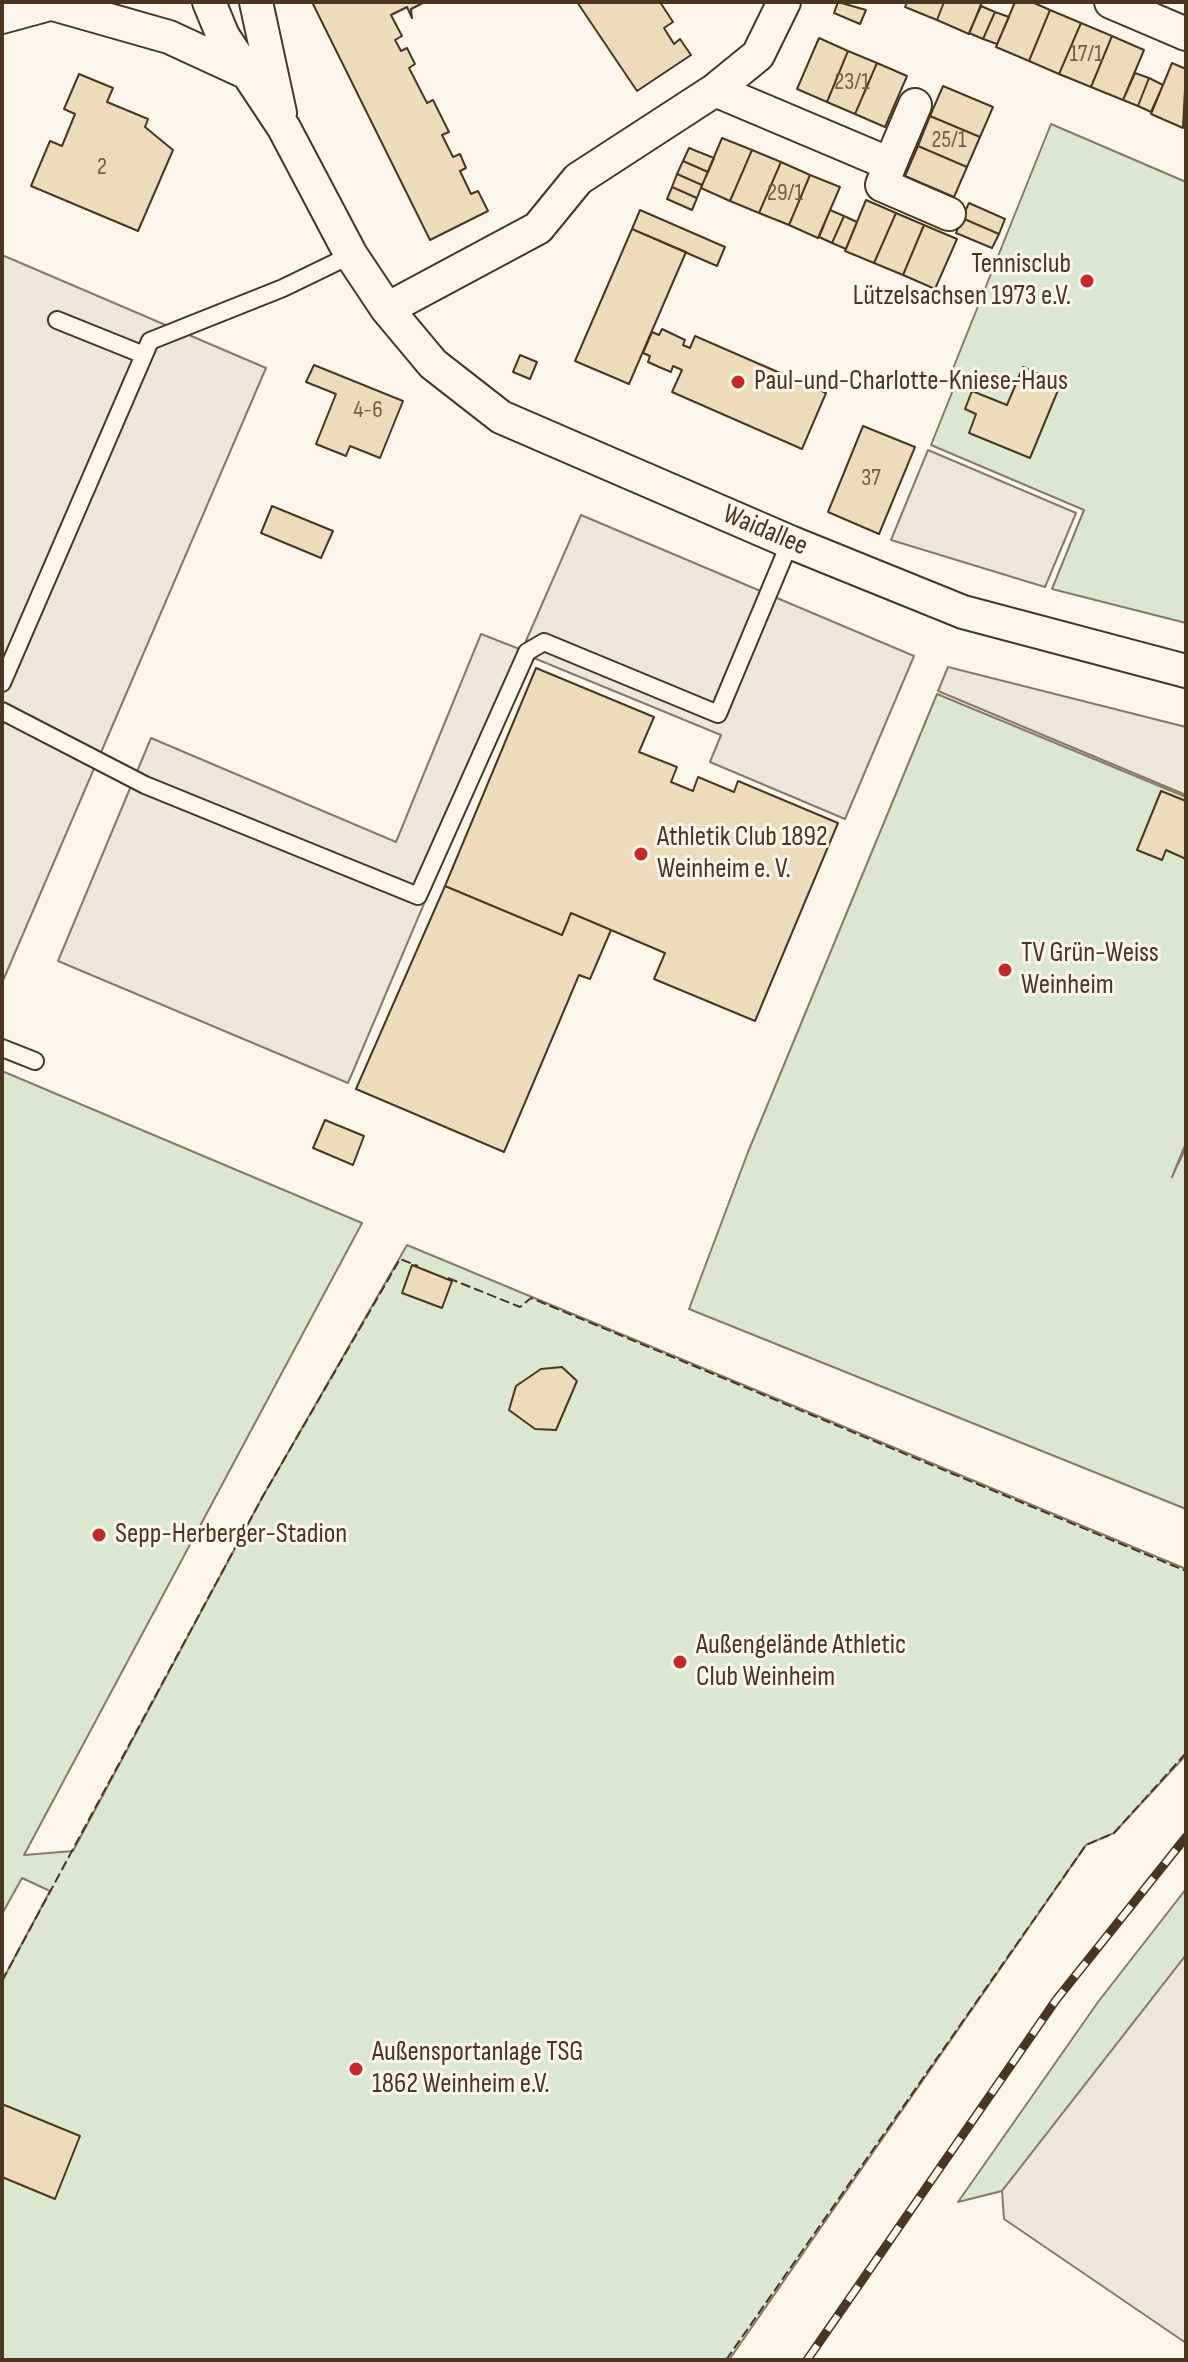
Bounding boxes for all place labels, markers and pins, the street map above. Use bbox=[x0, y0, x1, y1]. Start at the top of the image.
place label: Tennisclub Lützelsachsen 1973 e.V. bbox=[853, 248, 1071, 314]
marker: Tennisclub Lützelsachsen 1973 e.V. bbox=[1078, 272, 1096, 290]
place label: Paul-und-Charlotte-Kniese-Haus bbox=[754, 365, 1068, 399]
marker: Paul-und-Charlotte-Kniese-Haus bbox=[729, 373, 747, 391]
place label: Athletik Club 1892 Weinheim e. V. bbox=[657, 821, 827, 887]
marker: Athletik Club 1892 Weinheim e. V. bbox=[632, 845, 650, 863]
place label: TV Grün-Weiss Weinheim bbox=[1021, 937, 1159, 1003]
marker: TV Grün-Weiss Weinheim bbox=[996, 961, 1014, 979]
place label: Sepp-Herberger-Stadion bbox=[115, 1518, 347, 1552]
marker: Sepp-Herberger-Stadion bbox=[90, 1526, 108, 1544]
place label: Außengelände Athletic Club Weinheim bbox=[696, 1629, 906, 1695]
marker: Außengelände Athletic Club Weinheim bbox=[671, 1653, 689, 1671]
place label: Außensportanlage TSG 1862 Weinheim e.V. bbox=[372, 2036, 583, 2102]
marker: Außensportanlage TSG 1862 Weinheim e.V. bbox=[347, 2060, 365, 2078]

